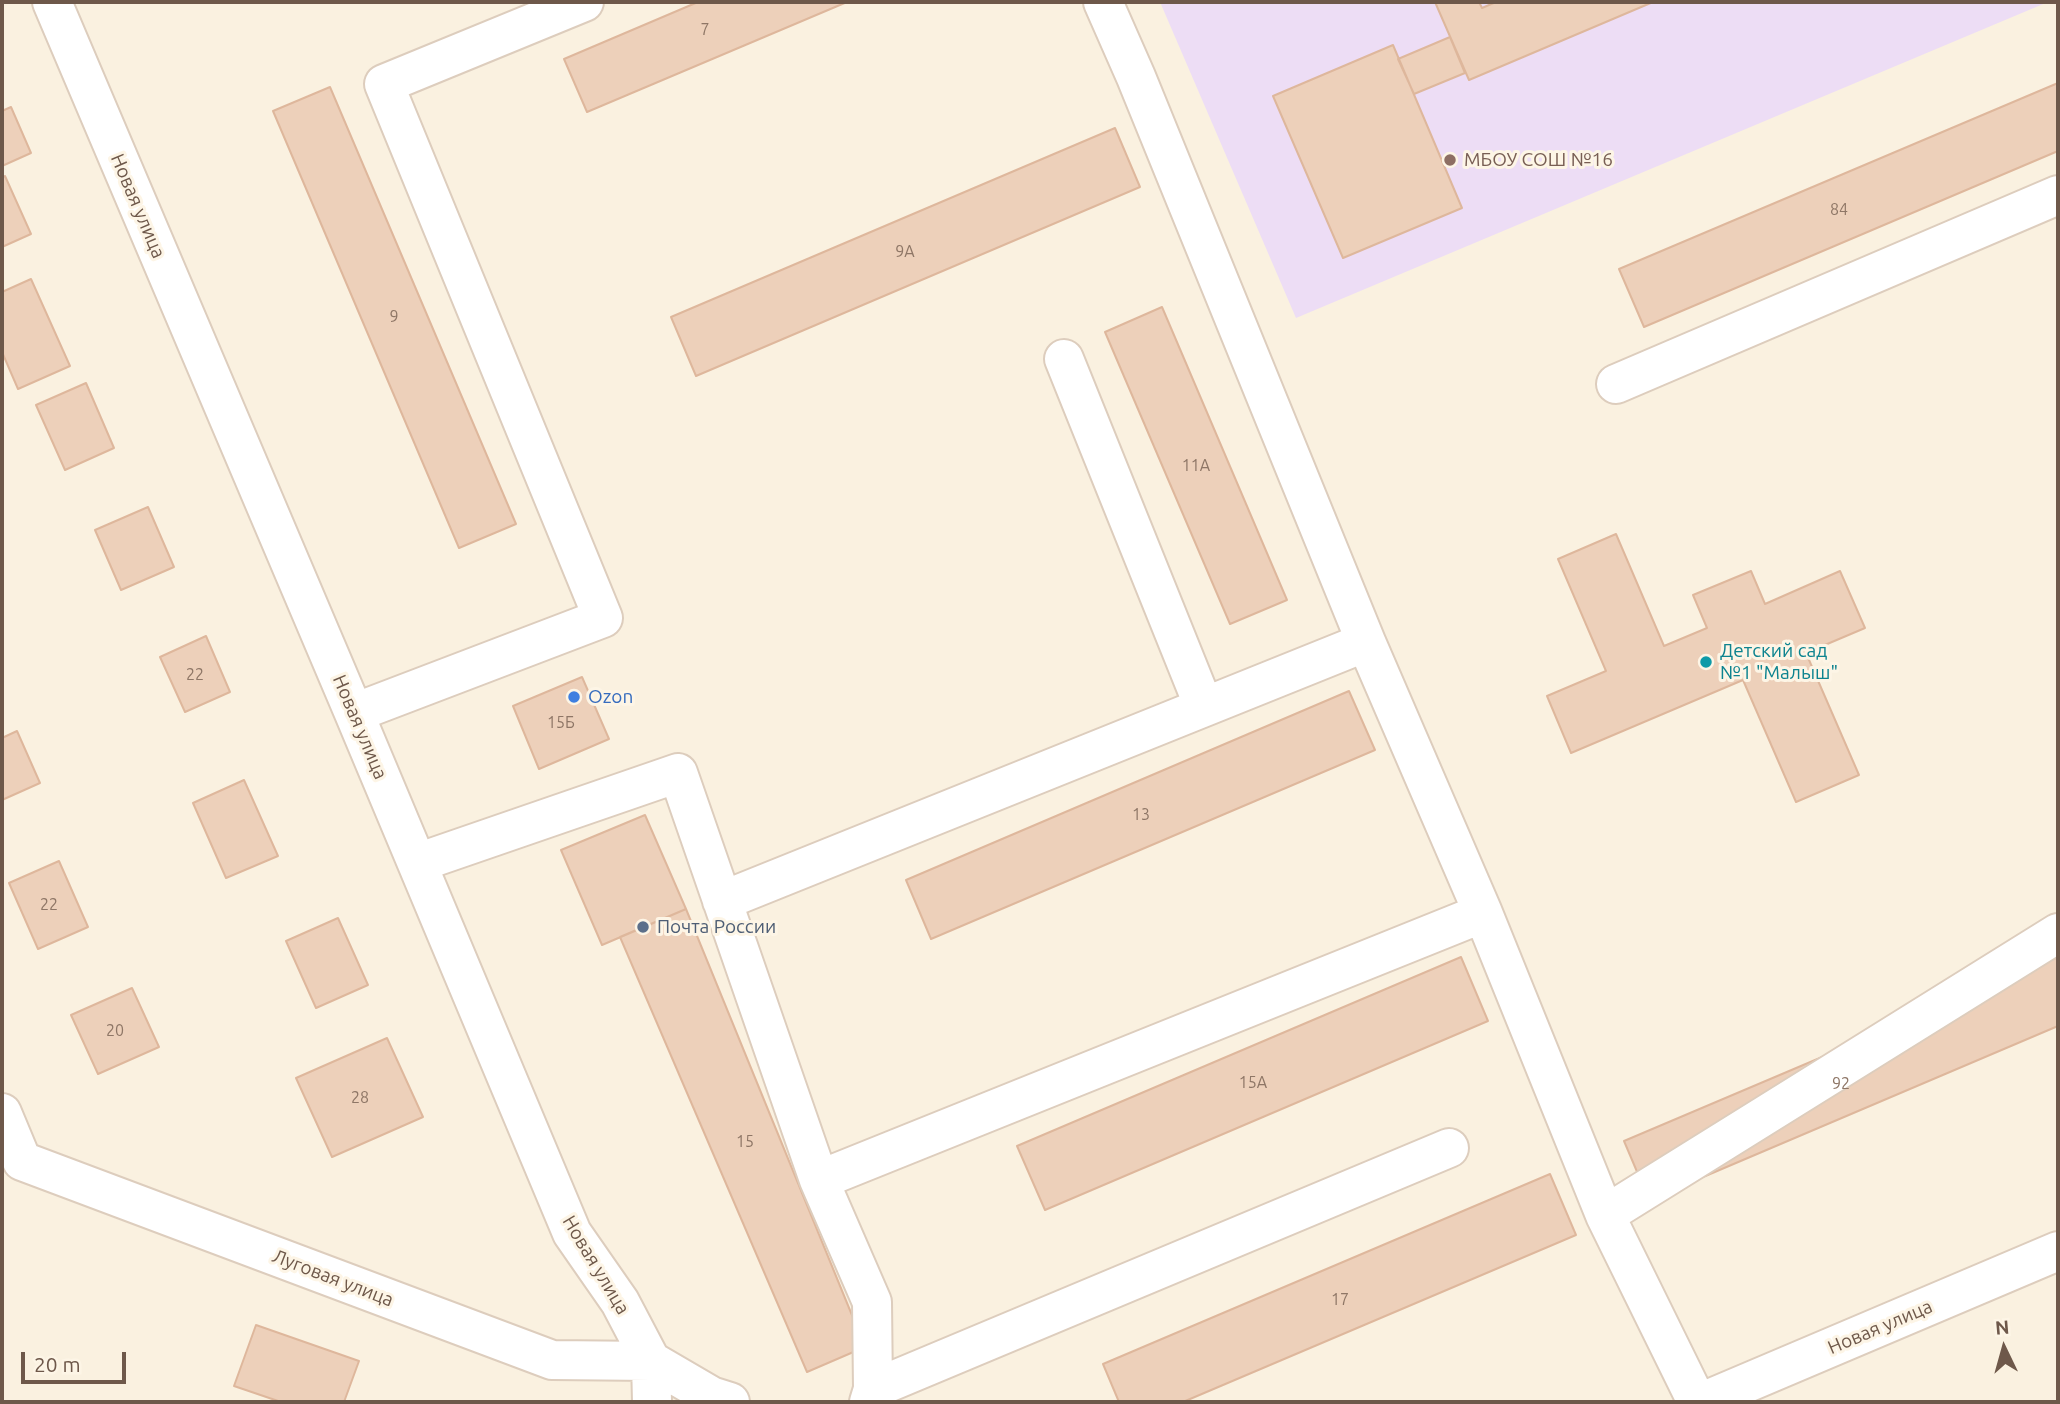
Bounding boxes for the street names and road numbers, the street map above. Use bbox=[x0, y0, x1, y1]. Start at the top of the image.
street label: Новая улица bbox=[106, 150, 170, 262]
street label: Новая улица bbox=[328, 671, 392, 783]
street label: Новая улица bbox=[558, 1211, 634, 1319]
street label: Луговая улица bbox=[269, 1244, 397, 1312]
street label: Новая улица bbox=[1824, 1295, 1936, 1359]

